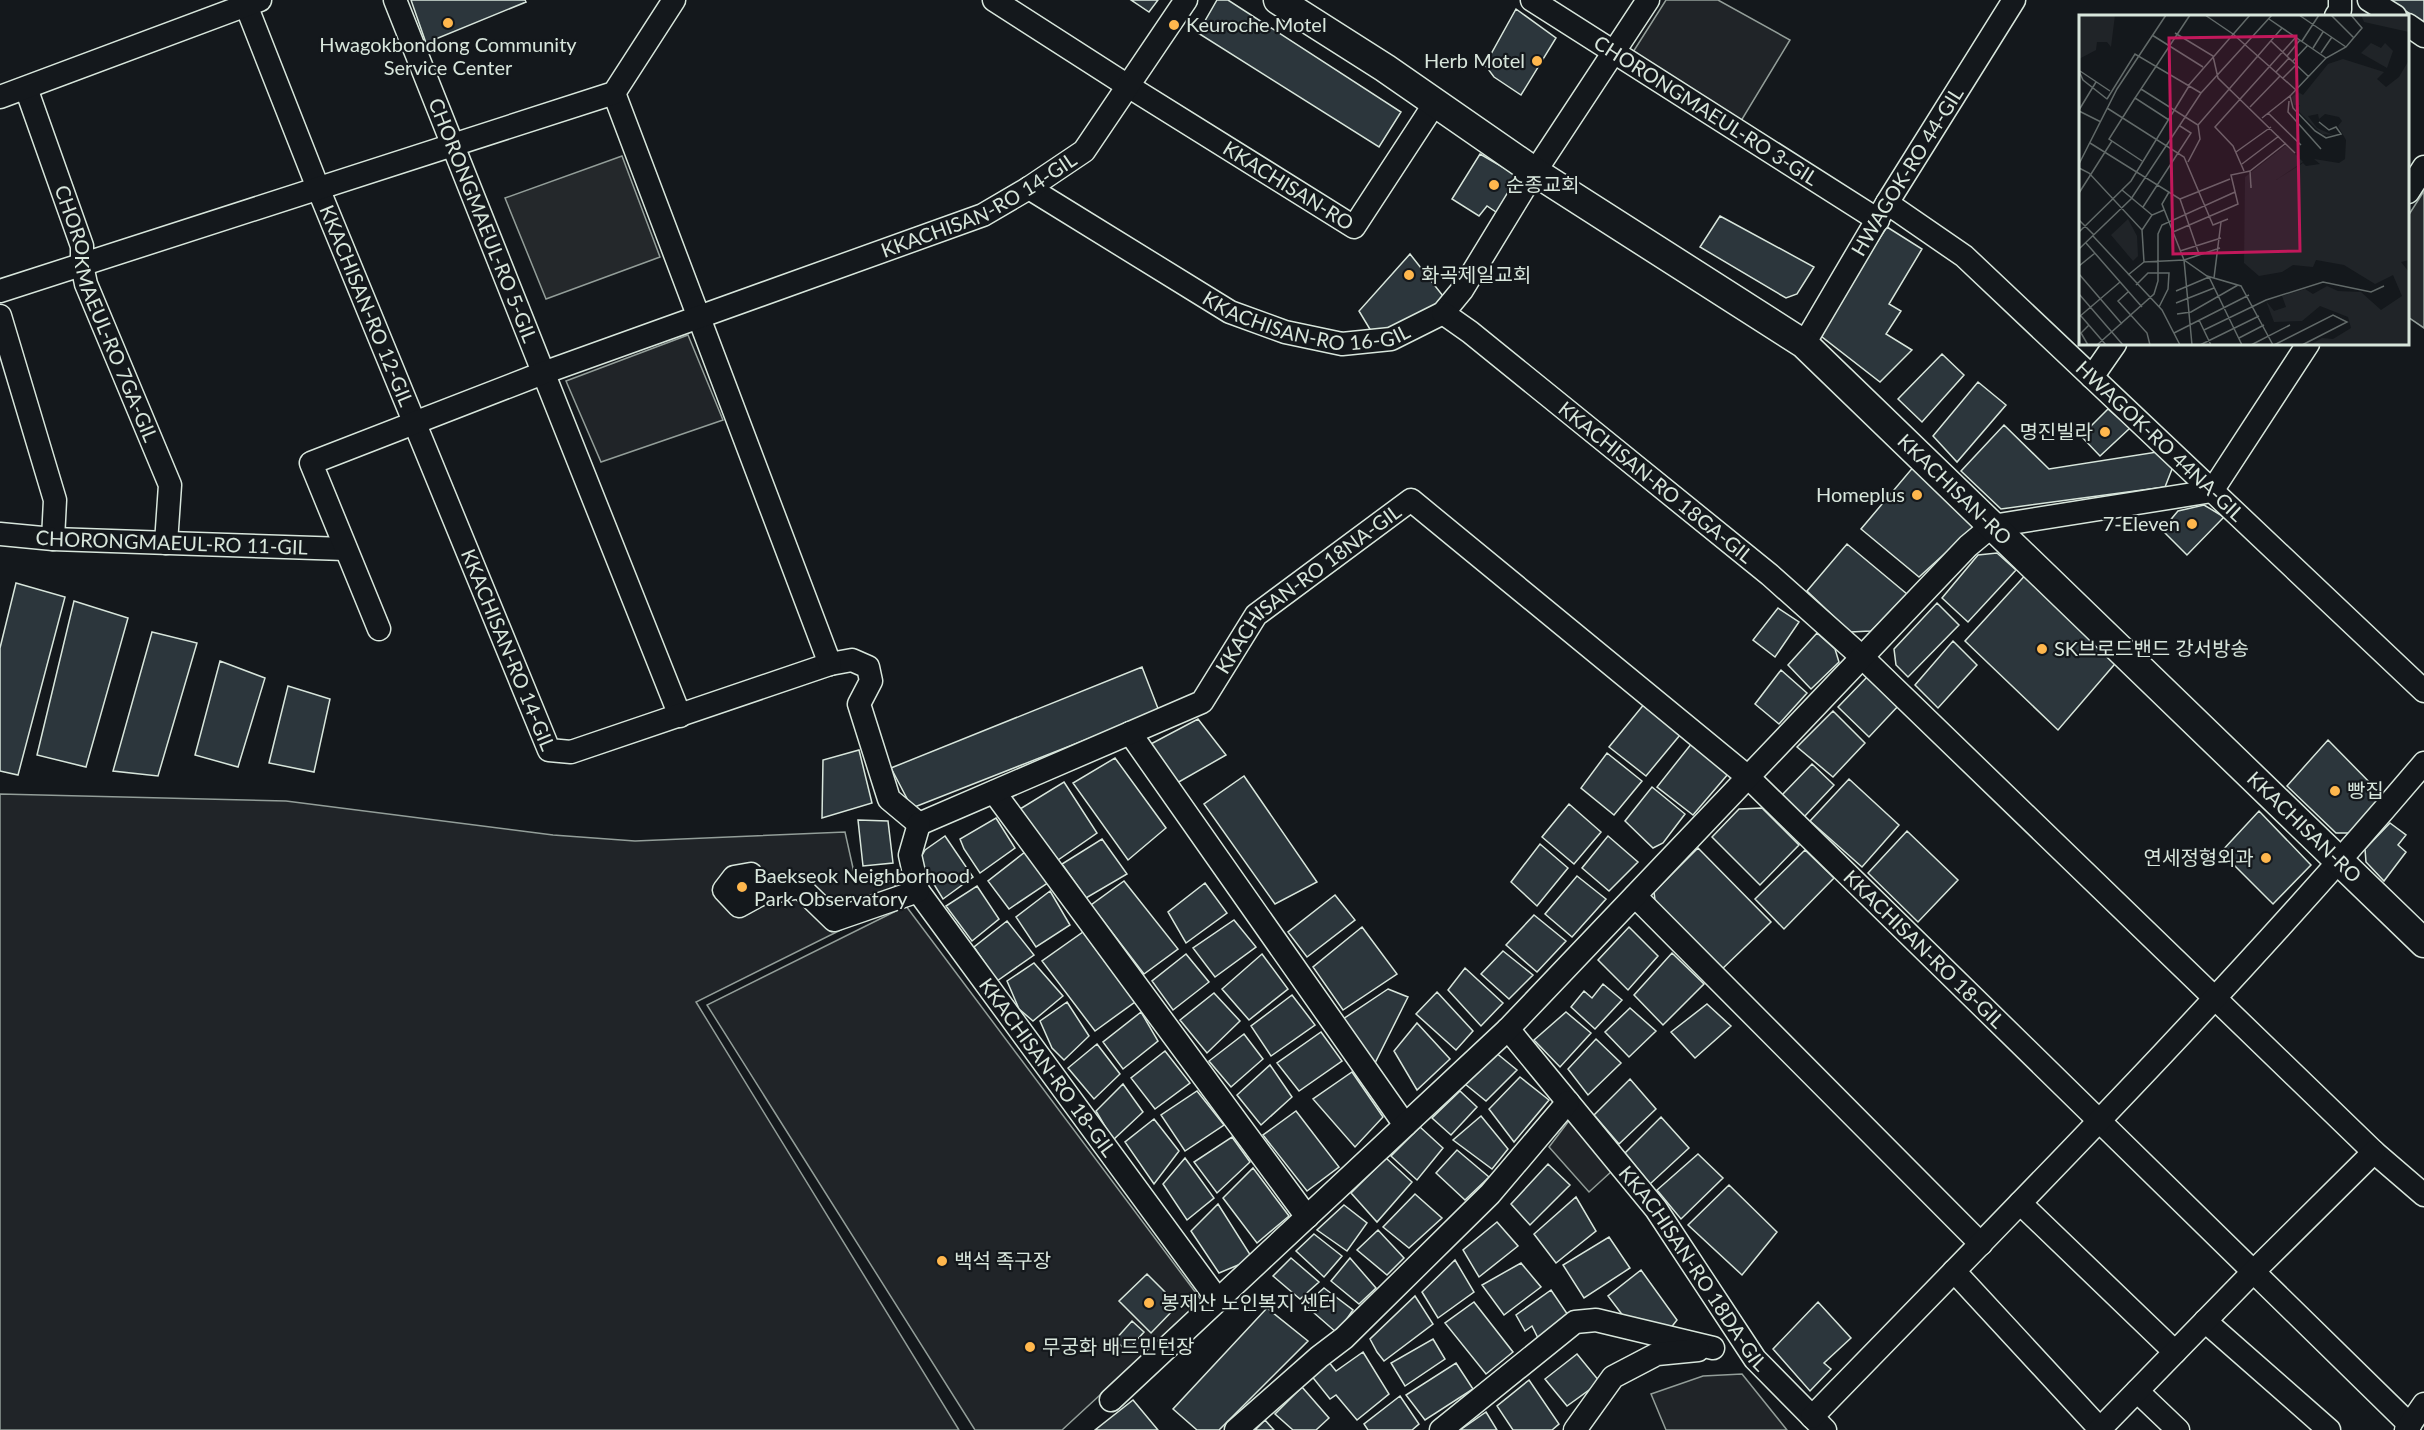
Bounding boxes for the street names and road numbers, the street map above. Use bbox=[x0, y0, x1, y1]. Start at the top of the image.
street label: CHORONGMAEUL-RO 3-GIL bbox=[1590, 30, 1823, 190]
street label: HWAGOK-RO 44-GIL bbox=[1846, 82, 1968, 260]
street label: CHORONGMAEUL-RO 5-GIL bbox=[424, 94, 543, 345]
street label: KKACHISAN-RO bbox=[1219, 135, 1358, 235]
street label: KKACHISAN-RO 14-GIL bbox=[877, 147, 1081, 262]
street label: CHOROKMAEUL-RO 7GA-GIL bbox=[50, 182, 164, 445]
street label: KKACHISAN-RO 12-GIL bbox=[315, 201, 419, 410]
street label: KKACHISAN-RO 16-GIL bbox=[1199, 285, 1413, 355]
street label: HWAGOK-RO 44NA-GIL bbox=[2071, 355, 2250, 526]
street label: KKACHISAN-RO 18GA-GIL bbox=[1554, 396, 1759, 568]
street label: KKACHISAN-RO bbox=[1893, 428, 2017, 549]
street label: KKACHISAN-RO 18NA-GIL bbox=[1210, 499, 1405, 678]
street label: CHORONGMAEUL-RO 11-GIL bbox=[35, 524, 308, 559]
street label: KKACHISAN-RO 14-GIL bbox=[457, 545, 561, 754]
street label: KKACHISAN-RO bbox=[2243, 766, 2367, 887]
street label: KKACHISAN-RO 18-GIL bbox=[1839, 865, 2010, 1032]
street label: KKACHISAN-RO 18-GIL bbox=[975, 973, 1122, 1161]
street label: KKACHISAN-RO 18DA-GIL bbox=[1614, 1161, 1773, 1375]

